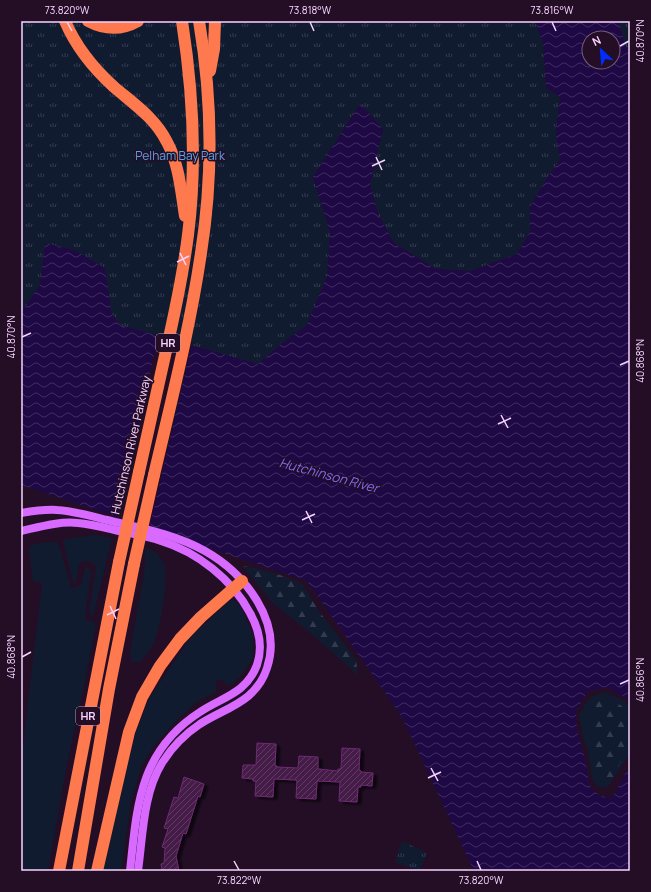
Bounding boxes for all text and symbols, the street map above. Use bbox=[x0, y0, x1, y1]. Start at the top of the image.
text: 73.820°W bbox=[45, 3, 90, 17]
text: 73.818°W bbox=[289, 3, 332, 17]
text: 73.816°W bbox=[531, 3, 574, 17]
text: 40.870°N bbox=[633, 19, 647, 62]
north arrow bbox=[581, 30, 621, 70]
text: N bbox=[590, 32, 603, 49]
park label: Pelham Bay Park bbox=[135, 147, 226, 164]
text: 40.870°N bbox=[4, 315, 18, 358]
road number: HR bbox=[156, 334, 180, 352]
text: 40.868°N bbox=[633, 339, 647, 383]
street label: Hutchinson River Parkway bbox=[106, 373, 155, 516]
water label: Hutchinson River bbox=[277, 453, 383, 497]
text: 40.868°N bbox=[4, 635, 18, 679]
text: 40.866°N bbox=[633, 658, 647, 702]
road number: HR bbox=[76, 707, 100, 725]
text: 73.822°W bbox=[217, 873, 262, 887]
text: 73.820°W bbox=[459, 873, 504, 887]

